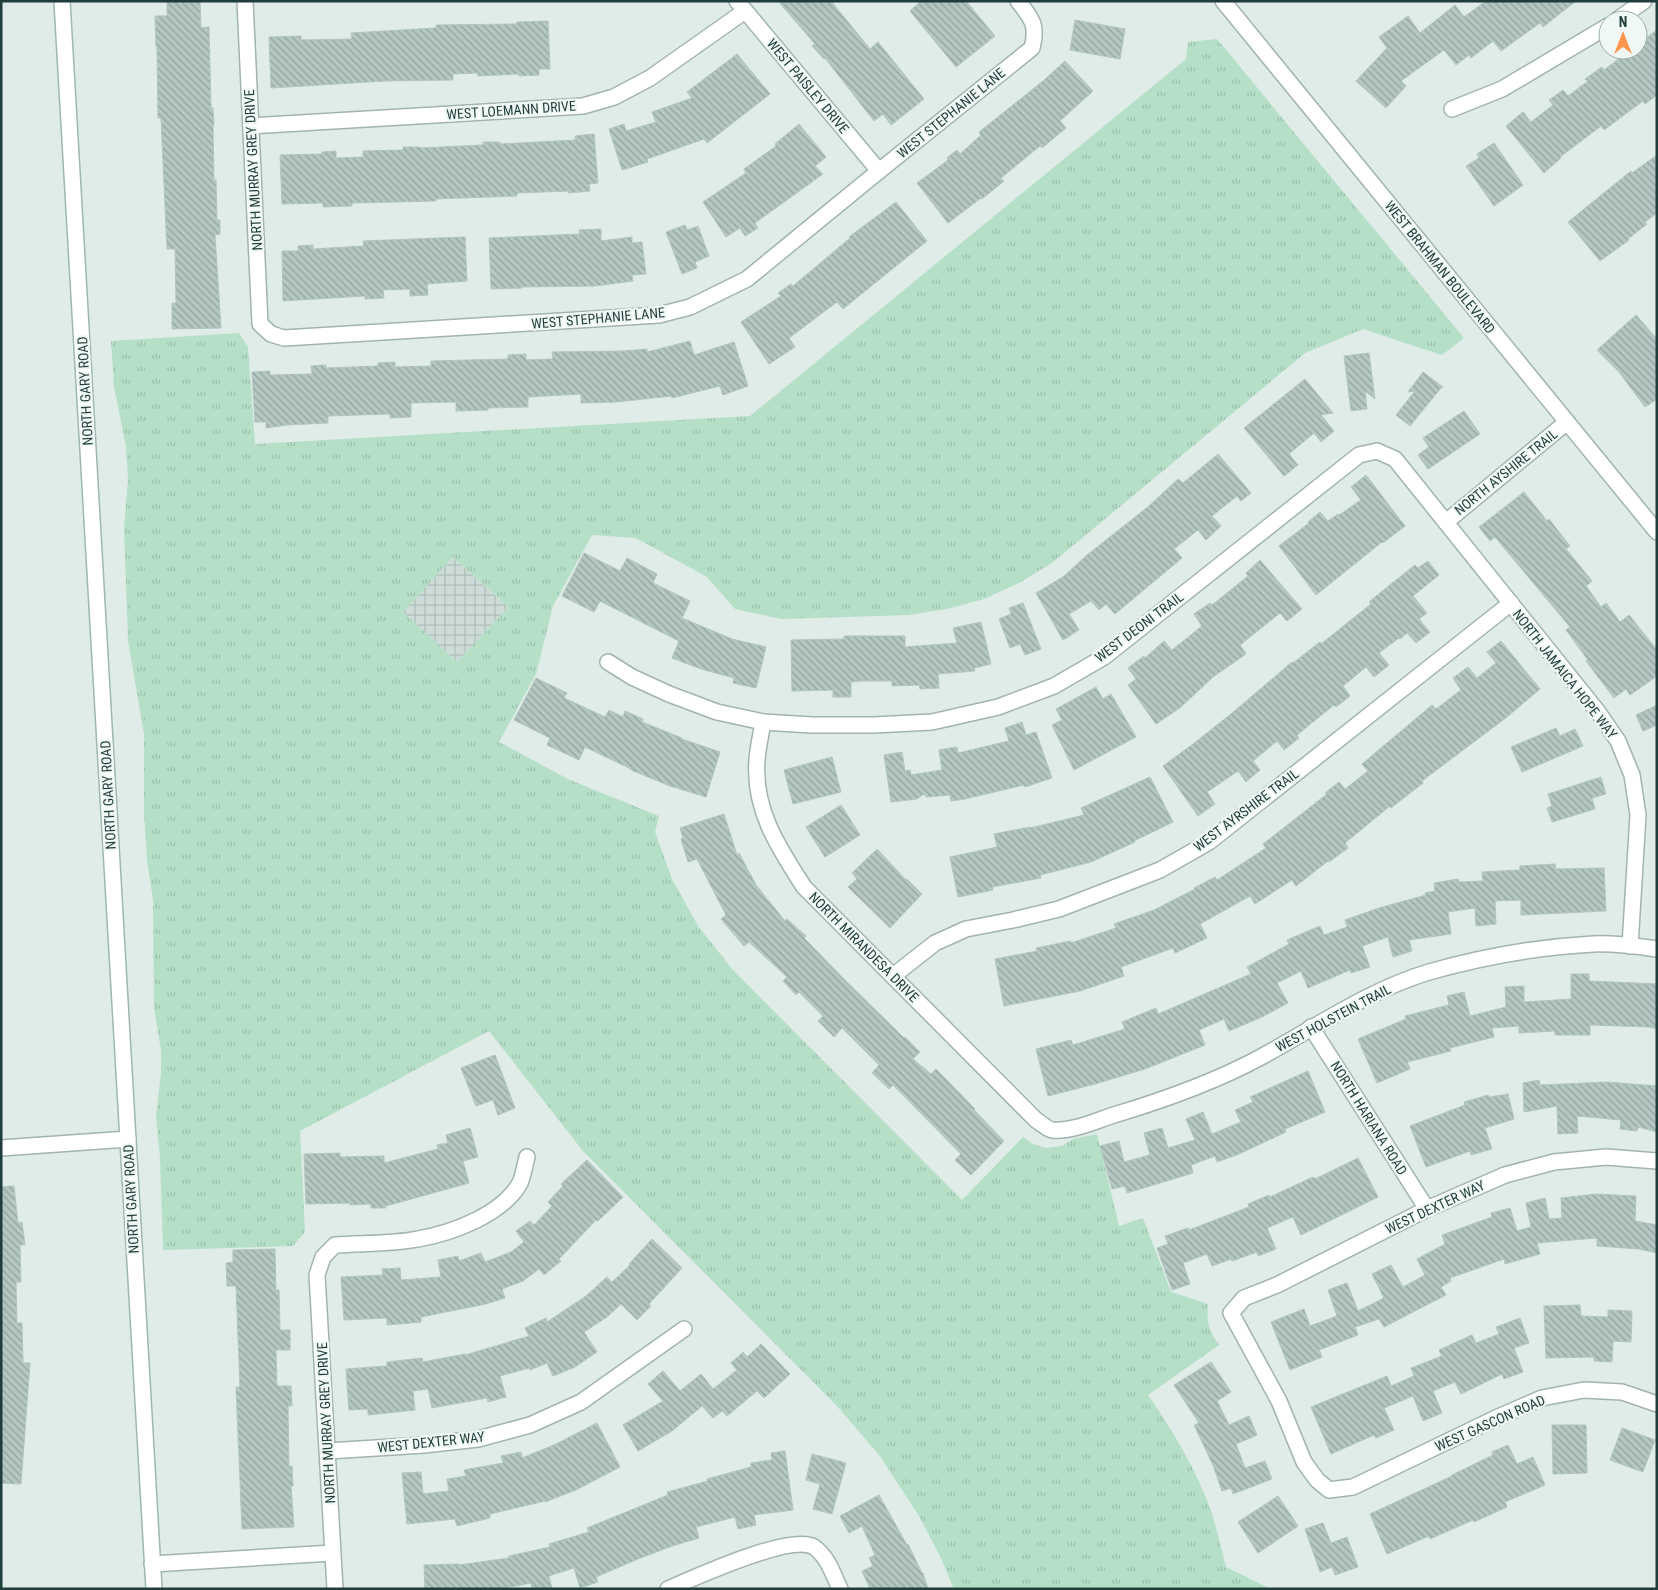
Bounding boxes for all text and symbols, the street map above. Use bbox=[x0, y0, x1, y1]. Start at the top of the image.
north arrow bbox=[1598, 10, 1648, 60]
text: N bbox=[1619, 14, 1627, 30]
street label: WEST PAISLEY DRIVE bbox=[764, 35, 852, 137]
street label: WEST STEPHANIE LANE bbox=[894, 65, 1008, 161]
street label: NORTH MURRAY GREY DRIVE bbox=[241, 89, 265, 251]
street label: WEST LOEMANN DRIVE bbox=[446, 97, 576, 123]
street label: WEST BRAHMAN BOULEVARD bbox=[1382, 197, 1498, 337]
street label: WEST STEPHANIE LANE bbox=[531, 304, 666, 332]
street label: NORTH GARY ROAD bbox=[74, 336, 96, 446]
street label: NORTH AYSHIRE TRAIL bbox=[1451, 425, 1561, 518]
street label: WEST DEONI TRAIL bbox=[1092, 588, 1187, 665]
street label: NORTH JAMAICA HOPE WAY bbox=[1510, 606, 1621, 742]
street label: NORTH GARY ROAD bbox=[97, 740, 119, 850]
street label: WEST AYRSHIRE TRAIL bbox=[1190, 765, 1302, 855]
street label: NORTH MIRANDESA DRIVE bbox=[806, 889, 922, 1005]
street label: WEST HOLSTEIN TRAIL bbox=[1273, 981, 1394, 1055]
street label: NORTH HARIANA ROAD bbox=[1328, 1058, 1411, 1178]
street label: NORTH GARY ROAD bbox=[120, 1144, 142, 1254]
street label: WEST DEXTER WAY bbox=[1383, 1177, 1488, 1237]
street label: NORTH MURRAY GREY DRIVE bbox=[314, 1342, 338, 1504]
street label: WEST GASCON ROAD bbox=[1433, 1392, 1547, 1454]
street label: WEST DEXTER WAY bbox=[377, 1428, 486, 1456]

